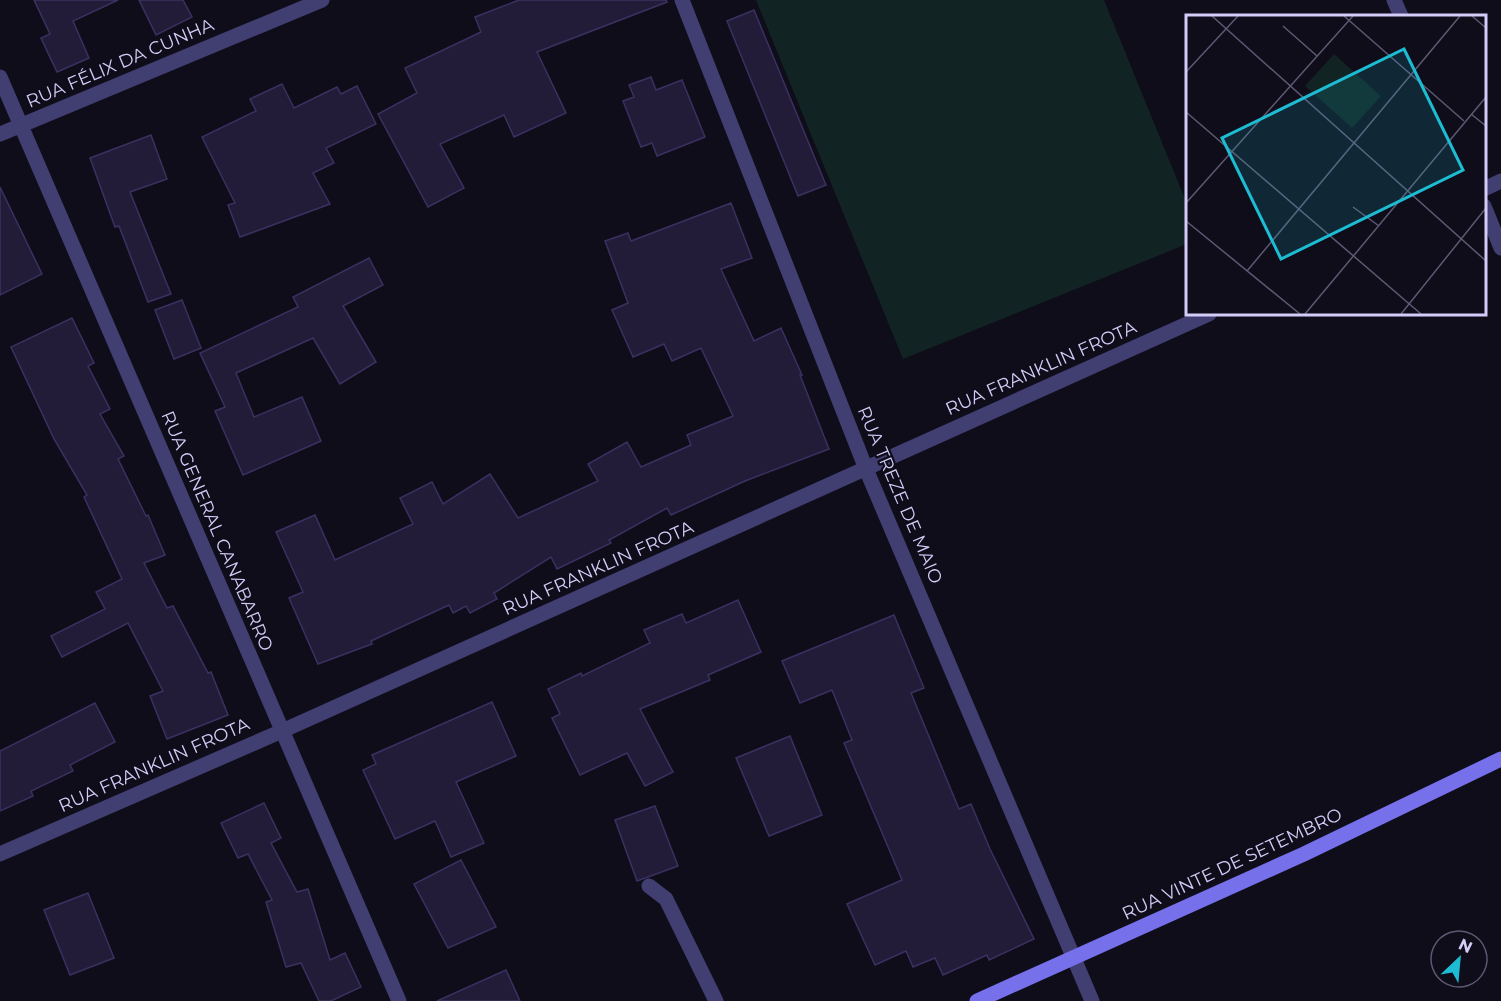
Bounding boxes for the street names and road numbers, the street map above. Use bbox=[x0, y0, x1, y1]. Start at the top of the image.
street label: RUA FÉLIX DA CUNHA bbox=[23, 13, 217, 113]
street label: RUA FRANKLIN FROTA bbox=[942, 316, 1140, 420]
street label: RUA TREZE DE MAIO bbox=[853, 403, 947, 587]
street label: RUA GENERAL CANABARRO bbox=[156, 408, 278, 654]
street label: RUA FRANKLIN FROTA bbox=[499, 516, 697, 620]
street label: RUA FRANKLIN FROTA bbox=[55, 713, 253, 817]
street label: RUA VINTE DE SETEMBRO bbox=[1119, 803, 1345, 925]

